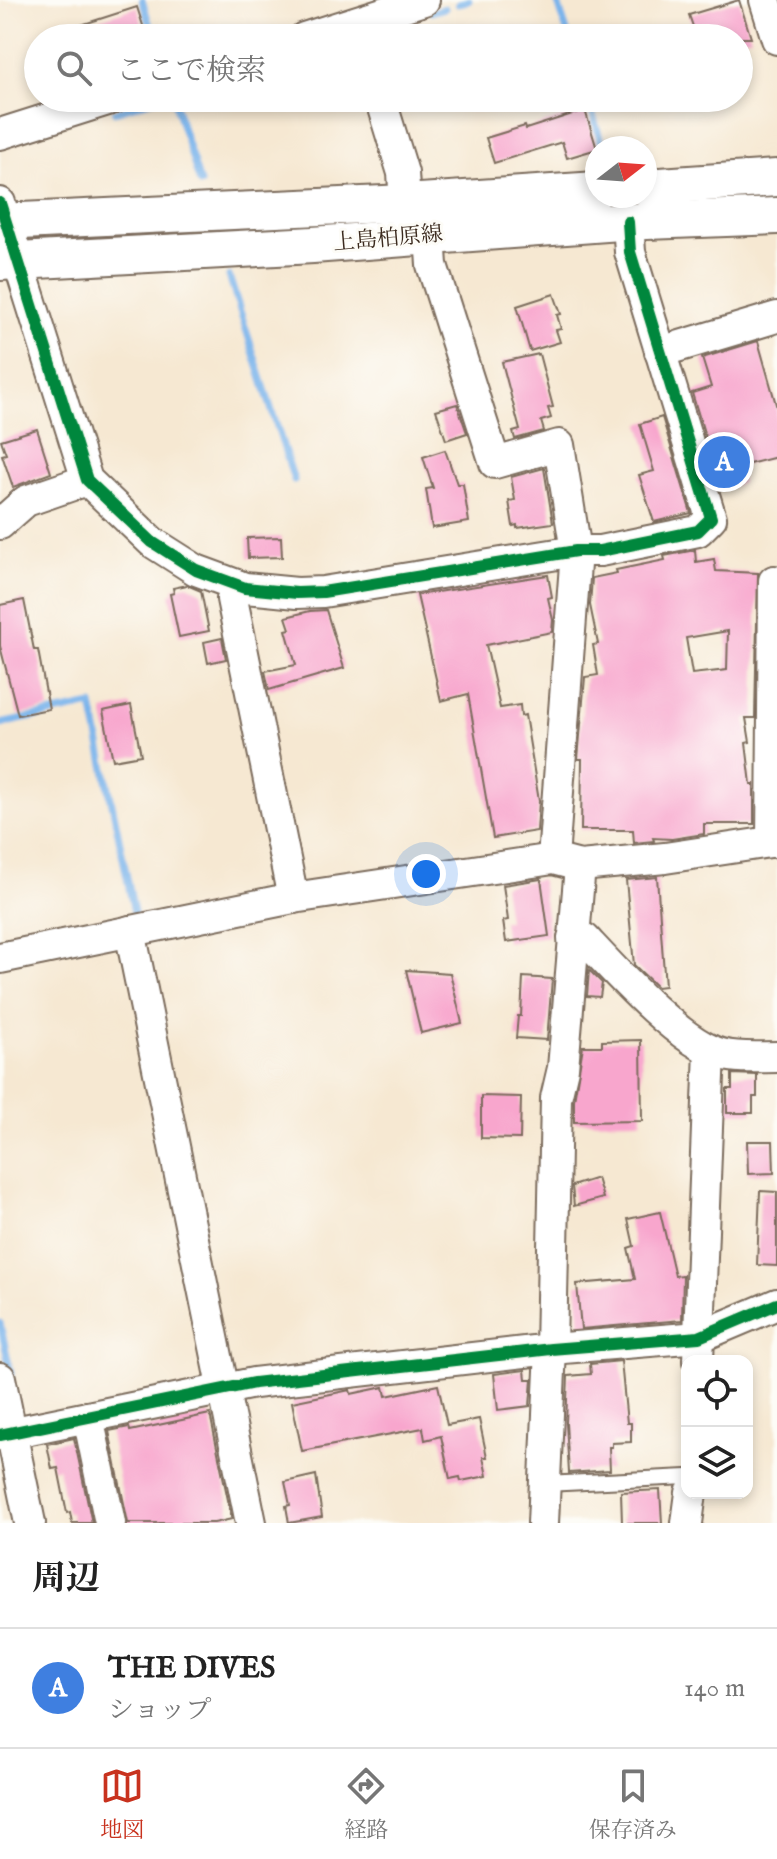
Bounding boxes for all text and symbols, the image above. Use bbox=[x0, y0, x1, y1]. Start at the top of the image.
search box bbox=[24, 24, 753, 112]
icon: search bbox=[52, 46, 96, 90]
text: ここで検索 bbox=[116, 53, 266, 91]
north arrow bbox=[585, 136, 657, 208]
street label: 上島柏原線 bbox=[332, 220, 444, 258]
pin: A bbox=[698, 432, 750, 492]
your location bbox=[406, 854, 446, 894]
map controls bbox=[681, 1355, 753, 1499]
button: locate bbox=[681, 1355, 753, 1427]
button: layers bbox=[681, 1427, 753, 1499]
text: 周辺 bbox=[32, 1558, 100, 1601]
text: THE DIVES bbox=[108, 1650, 275, 1688]
text: A bbox=[49, 1672, 67, 1705]
text: 140 m bbox=[684, 1672, 745, 1705]
text: ショップ bbox=[108, 1694, 211, 1727]
tab: 地図 bbox=[100, 1764, 144, 1845]
tab: 経路 bbox=[344, 1764, 389, 1845]
tab: 保存済み bbox=[589, 1764, 677, 1845]

